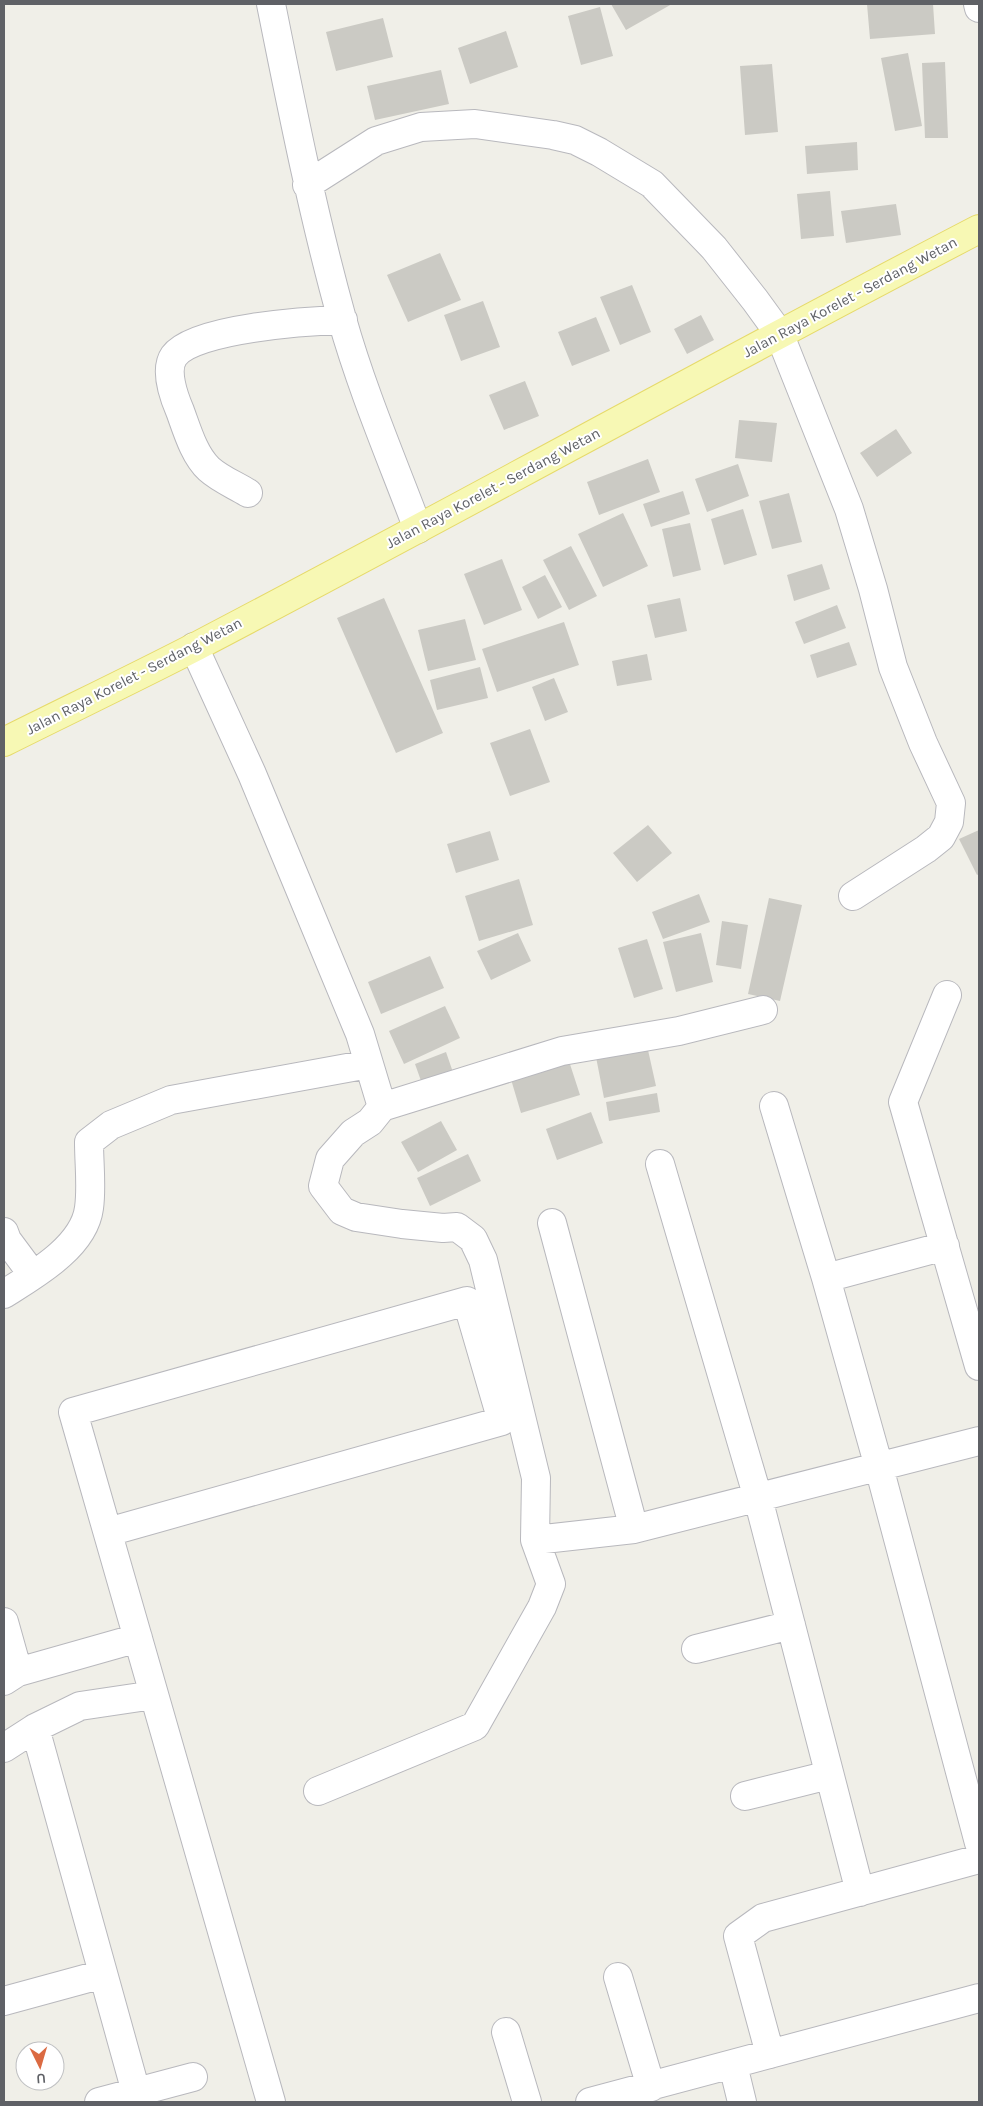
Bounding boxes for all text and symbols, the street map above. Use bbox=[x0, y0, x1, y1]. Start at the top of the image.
street label: Jalan Raya Korelet - Serdang Wetan bbox=[740, 233, 960, 361]
street label: Jalan Raya Korelet - Serdang Wetan bbox=[383, 424, 603, 552]
street label: Jalan Raya Korelet - Serdang Wetan bbox=[23, 614, 245, 738]
north arrow bbox=[15, 2041, 65, 2091]
text: U bbox=[36, 2070, 47, 2087]

